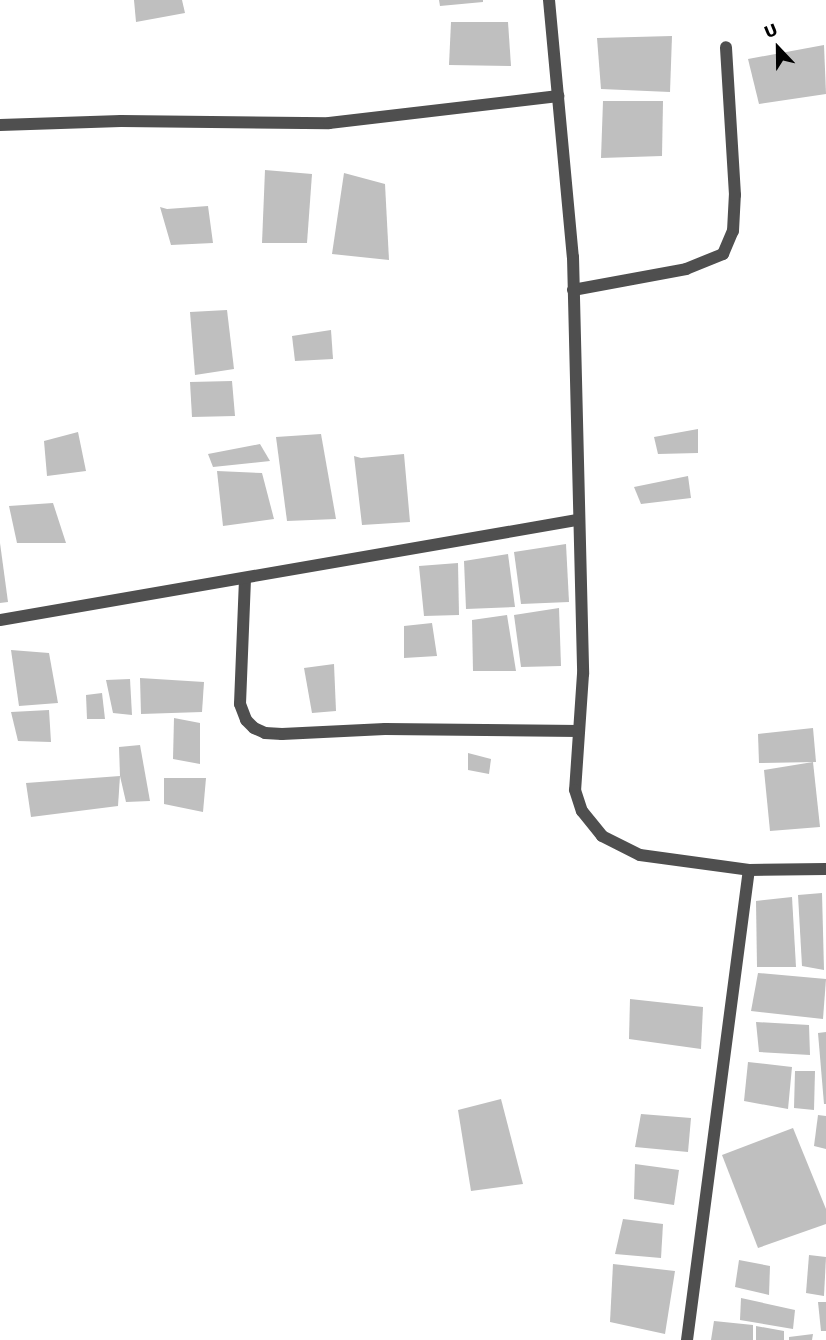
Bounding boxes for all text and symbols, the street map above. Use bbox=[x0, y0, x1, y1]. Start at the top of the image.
north arrow bbox=[748, 18, 808, 78]
text: U bbox=[761, 20, 781, 42]

